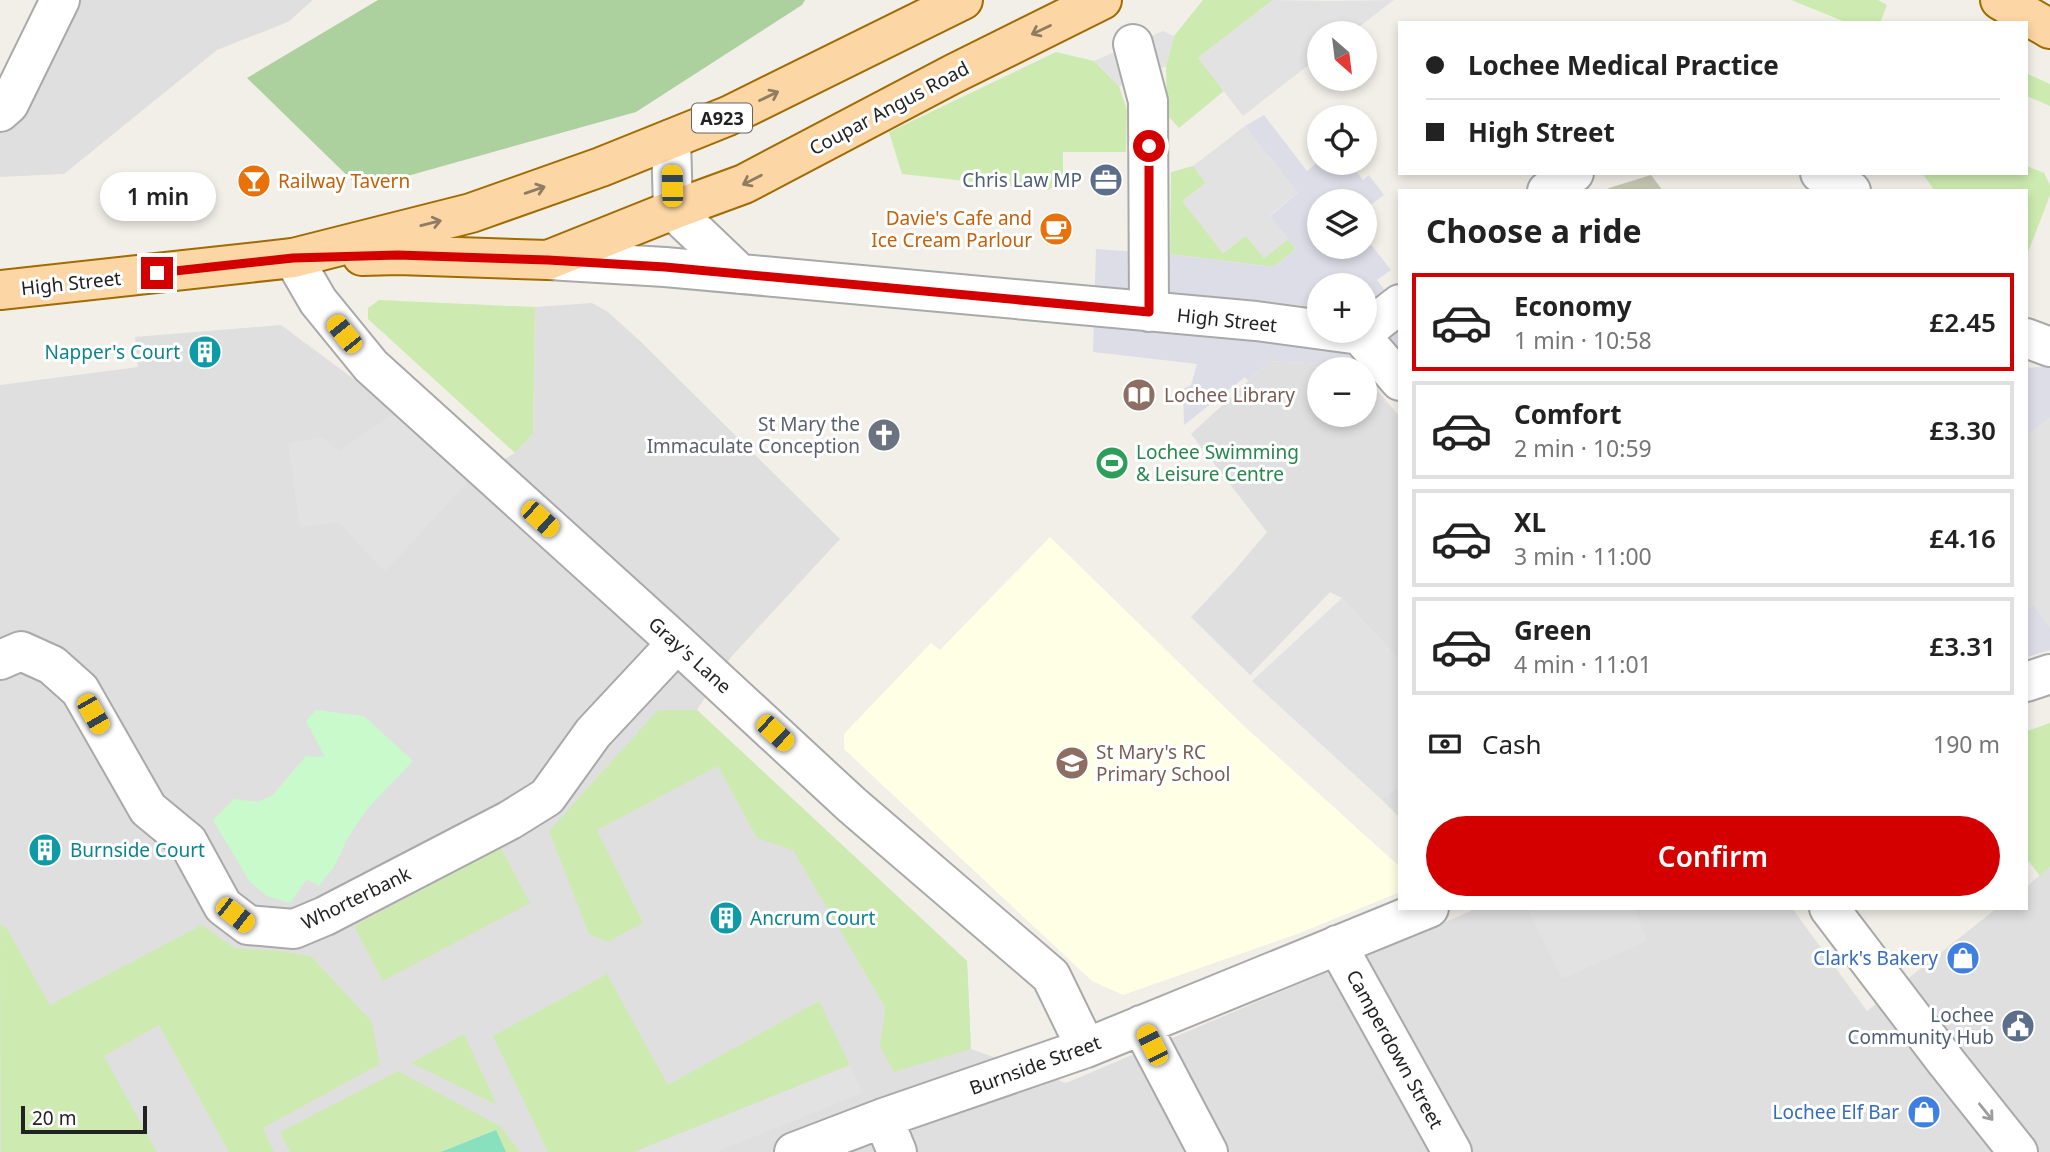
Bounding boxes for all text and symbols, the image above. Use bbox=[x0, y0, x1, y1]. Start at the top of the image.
north arrow bbox=[1307, 21, 1377, 91]
map controls bbox=[1307, 21, 1377, 427]
one-way arrow bbox=[1031, 24, 1052, 38]
text: Lochee Medical Practice bbox=[1468, 47, 1779, 83]
street label: Coupar Angus Road bbox=[805, 55, 973, 161]
one-way arrow bbox=[758, 89, 779, 102]
road number: A923 bbox=[692, 104, 752, 132]
button: locate bbox=[1307, 105, 1377, 175]
text: High Street bbox=[1468, 114, 1615, 150]
route start bbox=[1133, 130, 1165, 162]
office icon: Chris Law MP bbox=[1087, 161, 1125, 199]
bar icon: Railway Tavern bbox=[235, 162, 273, 200]
car bbox=[662, 165, 683, 207]
place label: Chris Law MP bbox=[962, 167, 1082, 193]
place label: Railway Tavern bbox=[278, 168, 410, 194]
callout: 1 min bbox=[99, 172, 215, 220]
one-way arrow bbox=[742, 173, 763, 187]
text: 1 min bbox=[127, 180, 189, 212]
one-way arrow bbox=[524, 183, 546, 195]
button: layers bbox=[1307, 189, 1377, 259]
place label: Davie's Cafe and Ice Cream Parlour bbox=[871, 205, 1032, 253]
text: Choose a ride bbox=[1426, 209, 1642, 252]
cafe icon: Davie's Cafe and Ice Cream Parlour bbox=[1037, 210, 1075, 248]
one-way arrow bbox=[419, 216, 441, 229]
route end bbox=[141, 257, 173, 289]
street label: High Street bbox=[20, 265, 122, 301]
button: + bbox=[1307, 273, 1377, 343]
text: Economy bbox=[1514, 288, 1632, 324]
icon: car bbox=[1430, 291, 1493, 354]
street label: High Street bbox=[1176, 302, 1278, 338]
text: £2.45 bbox=[1929, 304, 1996, 340]
car bbox=[323, 311, 366, 357]
text: 1 min · 10:58 bbox=[1514, 324, 1652, 356]
building icon: Napper's Court bbox=[186, 333, 224, 371]
place label: Napper's Court bbox=[45, 339, 180, 365]
button: − bbox=[1307, 357, 1377, 427]
library icon: Lochee Library bbox=[1120, 376, 1158, 414]
place label: Lochee Library bbox=[1164, 382, 1295, 408]
text: Comfort bbox=[1514, 396, 1622, 432]
icon: car bbox=[1430, 399, 1493, 462]
place label: St Mary the Immaculate Conception bbox=[647, 411, 860, 459]
text: £3.30 bbox=[1929, 412, 1996, 448]
church icon: St Mary the Immaculate Conception bbox=[865, 416, 903, 454]
text: 2 min · 10:59 bbox=[1514, 432, 1652, 464]
place label: Lochee Swimming & Leisure Centre bbox=[1136, 439, 1299, 487]
sports icon: Lochee Swimming & Leisure Centre bbox=[1093, 444, 1131, 482]
car bbox=[518, 497, 563, 541]
text: XL bbox=[1514, 504, 1546, 540]
icon: car bbox=[1430, 507, 1493, 570]
text: £4.16 bbox=[1929, 520, 1996, 556]
text: 3 min · 11:00 bbox=[1514, 540, 1652, 572]
street label: Gray's Lane bbox=[643, 611, 737, 699]
text: Green bbox=[1514, 612, 1592, 648]
icon: car bbox=[1430, 615, 1493, 678]
text: £3.31 bbox=[1929, 628, 1996, 664]
text: 4 min · 11:01 bbox=[1514, 648, 1652, 680]
car bbox=[74, 691, 113, 737]
car bbox=[753, 711, 798, 755]
icon: cash bbox=[1426, 725, 1464, 763]
text: Cash bbox=[1482, 726, 1542, 762]
text: 190 m bbox=[1933, 728, 2000, 760]
place label: St Mary's RC Primary School bbox=[1096, 739, 1230, 787]
school or university icon: St Mary's RC Primary School bbox=[1053, 744, 1091, 782]
button: Confirm bbox=[1426, 816, 2000, 896]
building icon: Burnside Court bbox=[26, 831, 64, 869]
place label: Burnside Court bbox=[70, 837, 205, 863]
street label: Whorterbank bbox=[297, 860, 415, 936]
car bbox=[212, 894, 259, 936]
building icon: Ancrum Court bbox=[707, 899, 745, 937]
place label: Ancrum Court bbox=[750, 905, 875, 931]
shop icon: Clark's Bakery bbox=[1944, 939, 1982, 977]
place label: Clark's Bakery bbox=[1813, 945, 1938, 971]
street label: Camperdown Street bbox=[1341, 965, 1450, 1133]
place label: Lochee Community Hub bbox=[1848, 1002, 1994, 1050]
public building icon: Lochee Community Hub bbox=[1999, 1007, 2037, 1045]
car bbox=[1134, 1022, 1171, 1068]
street label: Burnside Street bbox=[966, 1029, 1104, 1101]
shop icon: Lochee Elf Bar bbox=[1905, 1093, 1943, 1131]
place label: Lochee Elf Bar bbox=[1773, 1099, 1899, 1125]
one-way arrow bbox=[1978, 1102, 1994, 1120]
scale bar bbox=[21, 1103, 147, 1135]
text: 20 m bbox=[32, 1105, 76, 1131]

